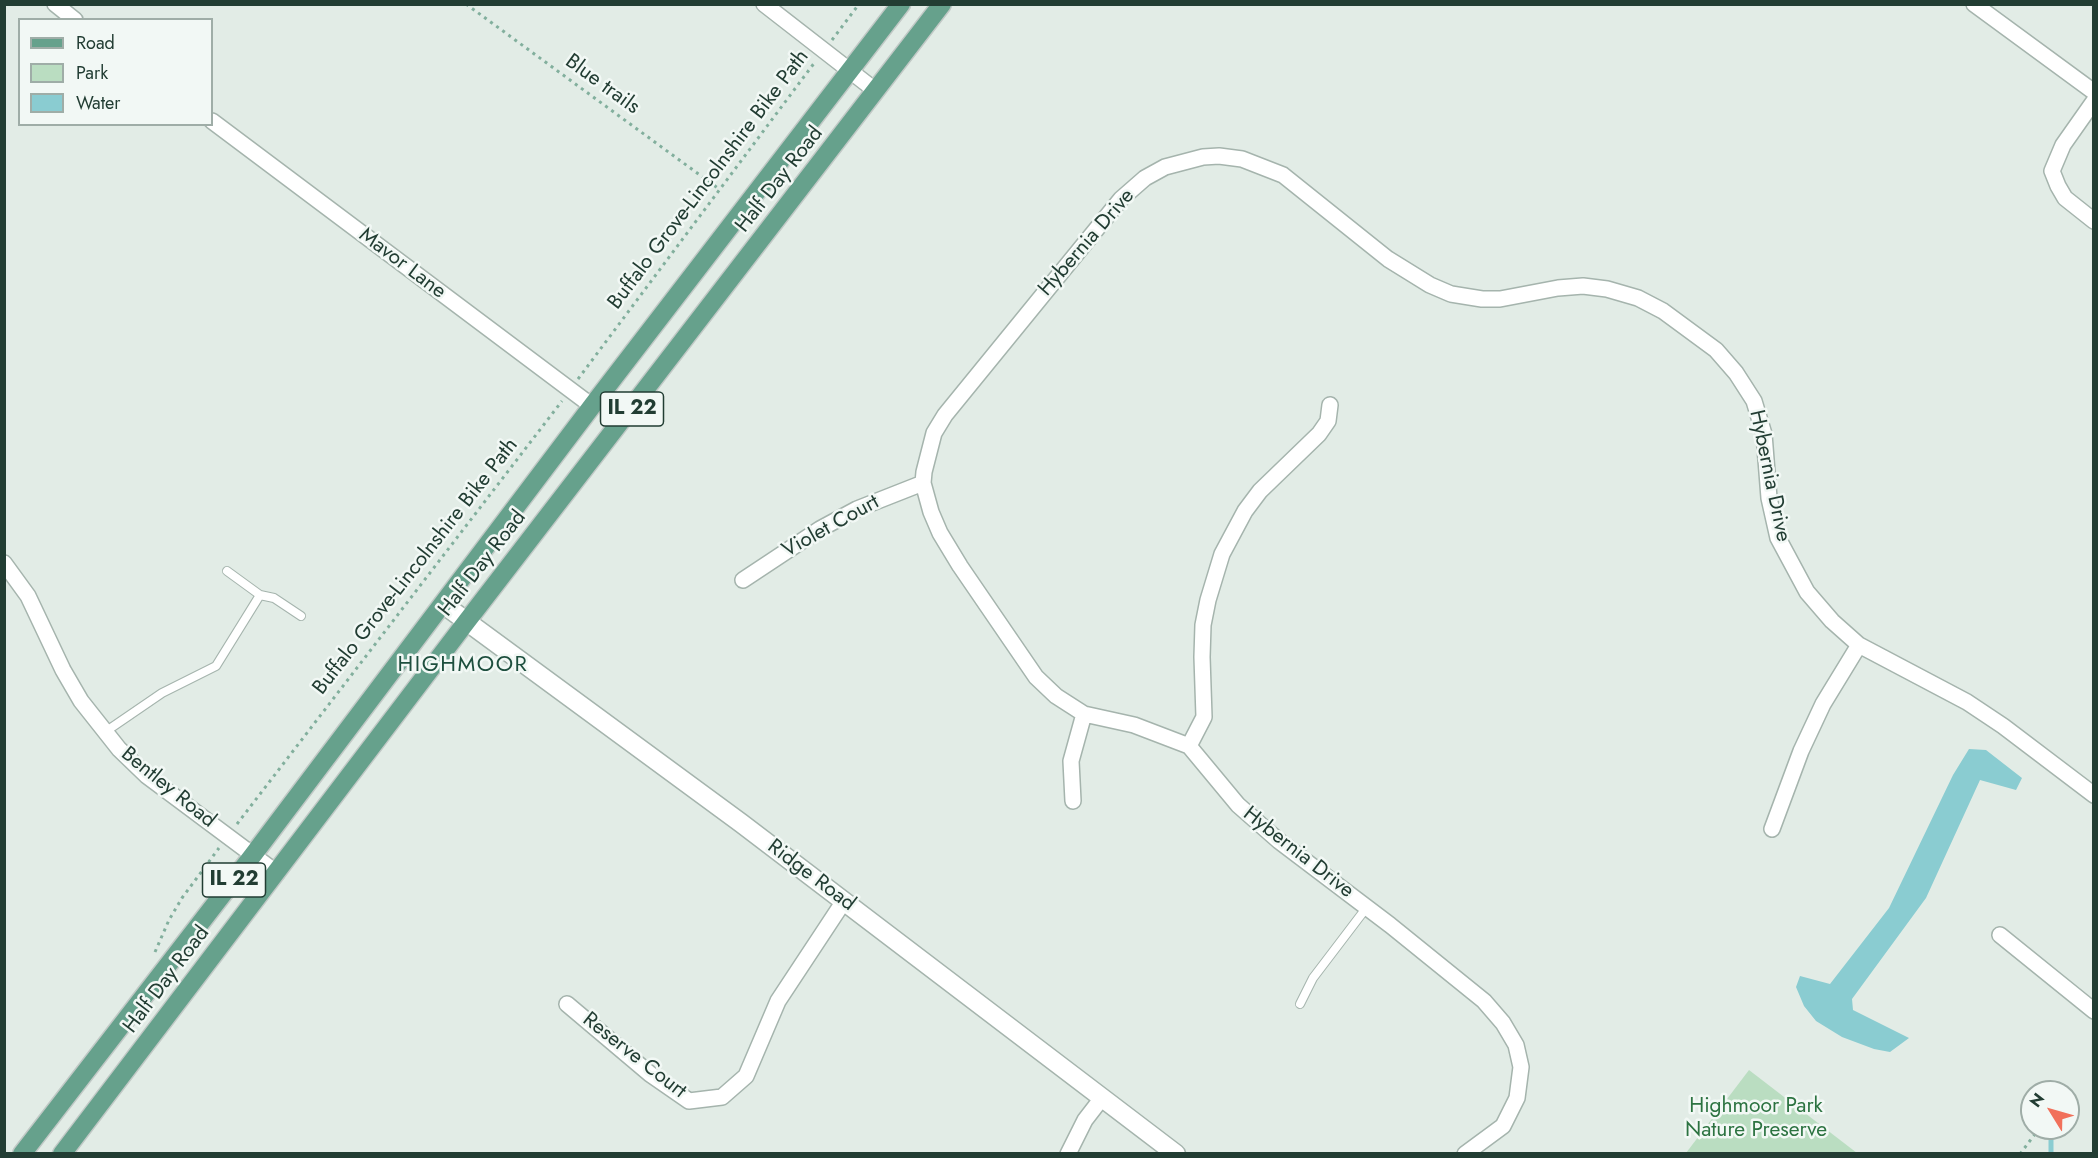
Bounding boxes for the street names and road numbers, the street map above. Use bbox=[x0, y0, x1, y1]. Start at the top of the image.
street label: Buffalo Grove-Lincolnshire Bike Path bbox=[603, 45, 815, 315]
street label: Blue trails bbox=[560, 50, 644, 120]
street label: Half Day Road bbox=[731, 122, 829, 238]
street label: Hybernia Drive bbox=[1034, 184, 1140, 302]
street label: Mavor Lane bbox=[354, 223, 450, 305]
road number: IL 22 bbox=[600, 392, 664, 426]
street label: Hybernia Drive bbox=[1743, 408, 1795, 544]
street label: Buffalo Grove-Lincolnshire Bike Path bbox=[308, 434, 524, 700]
street label: Violet Court bbox=[778, 490, 884, 564]
street label: Half Day Road bbox=[434, 506, 532, 622]
street label: Bentley Road bbox=[115, 742, 221, 834]
street label: Hybernia Drive bbox=[1238, 802, 1358, 904]
street label: Ridge Road bbox=[762, 835, 860, 917]
road number: IL 22 bbox=[202, 863, 266, 897]
street label: Half Day Road bbox=[119, 922, 215, 1038]
street label: Reserve Court bbox=[577, 1008, 691, 1104]

